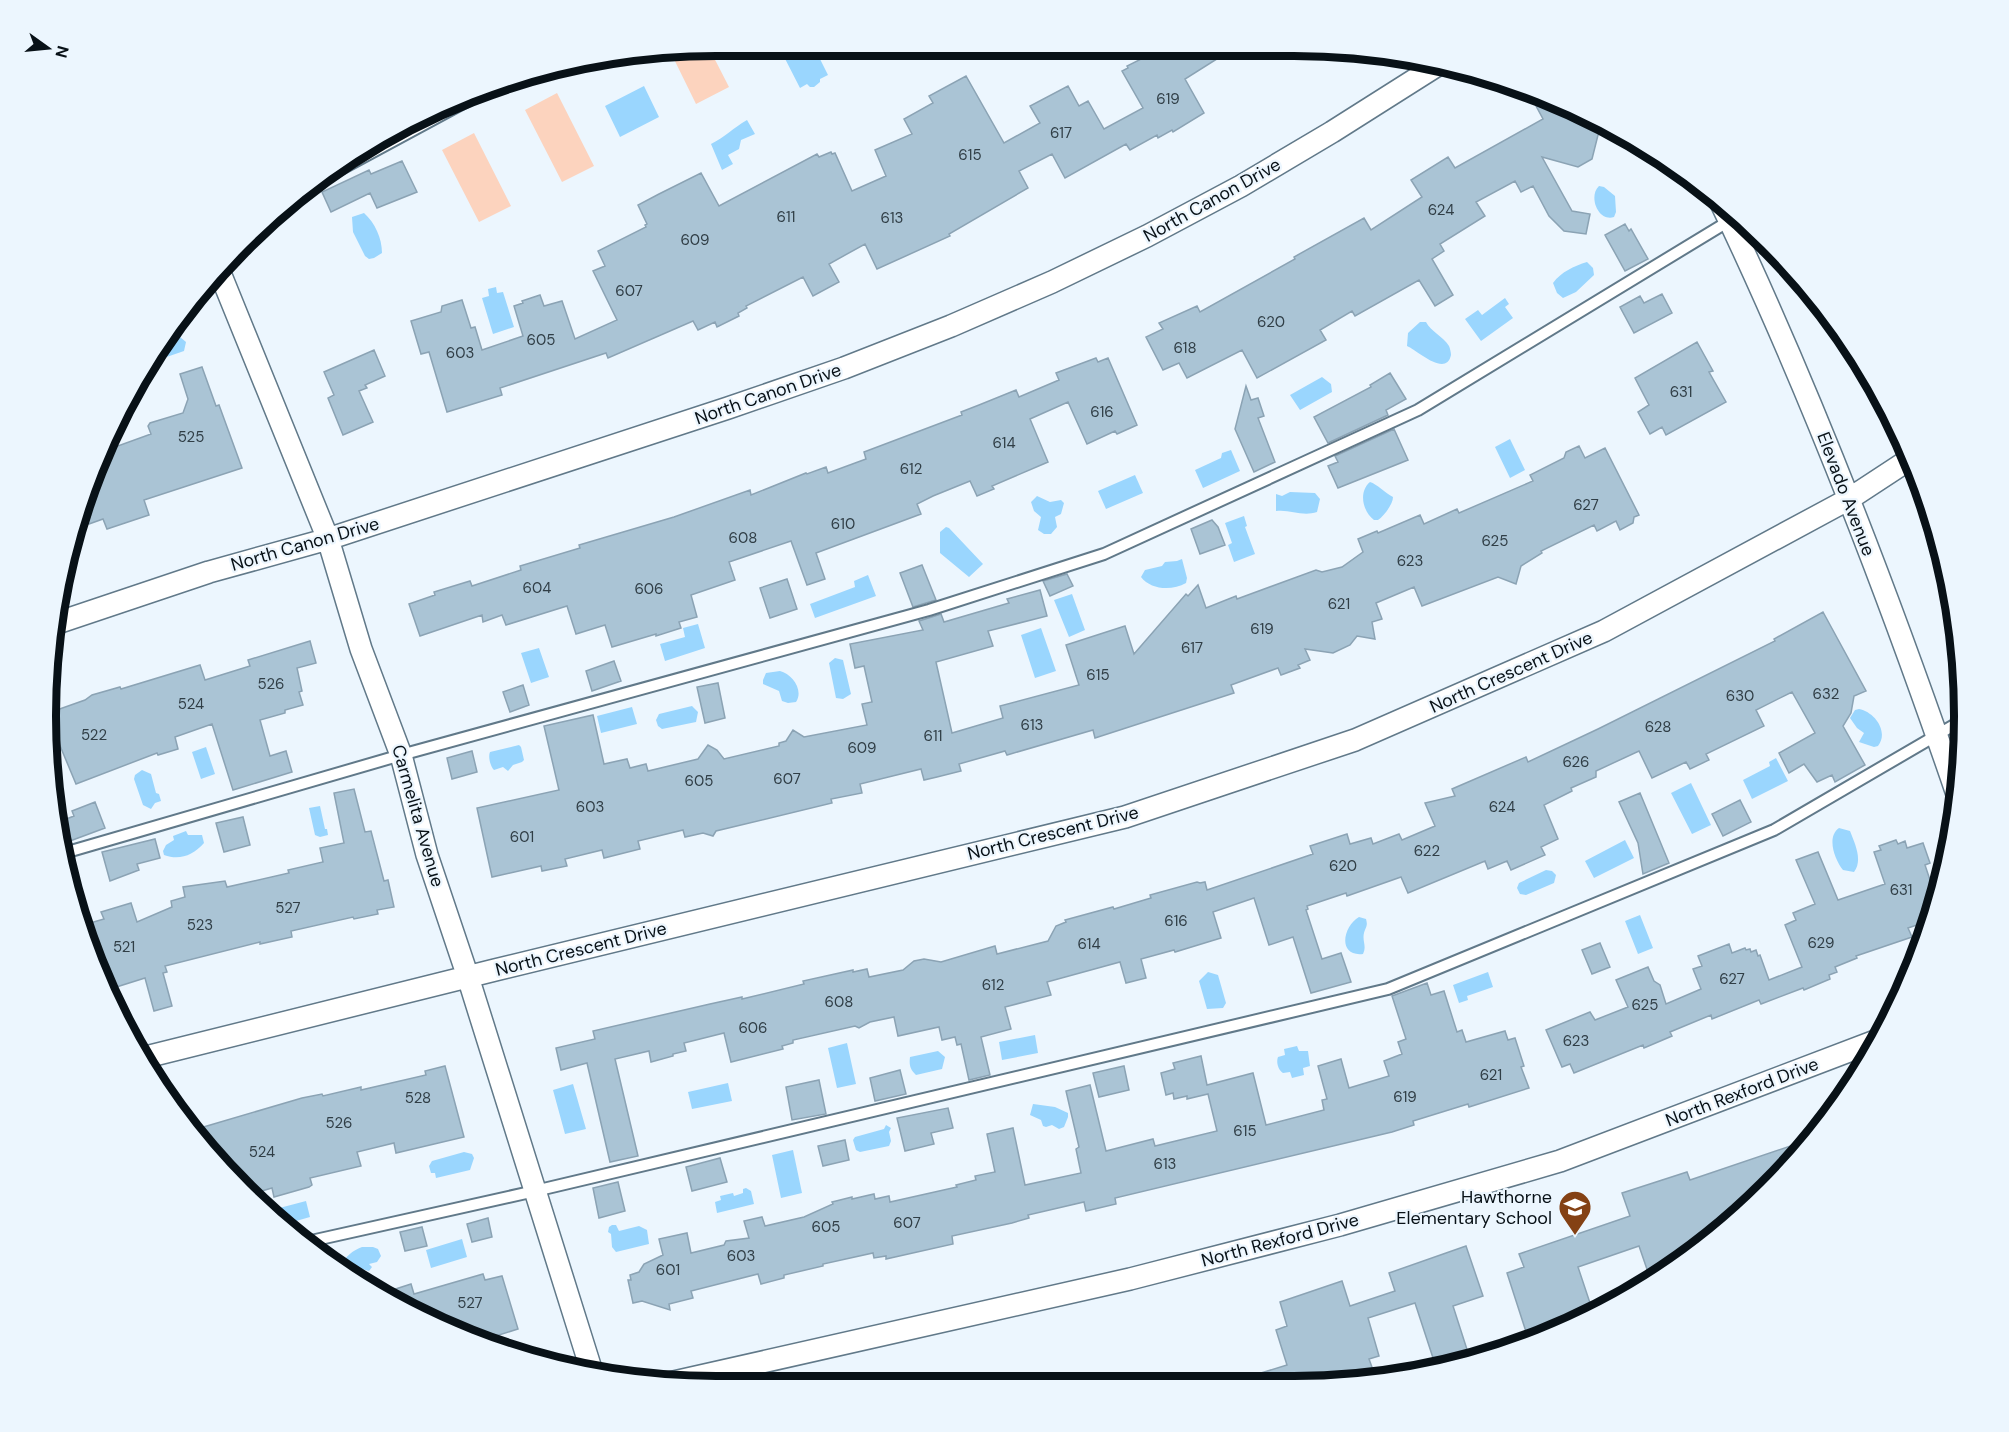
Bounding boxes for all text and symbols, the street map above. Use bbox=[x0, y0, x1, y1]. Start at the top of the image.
north arrow bbox=[18, 18, 78, 78]
text: N bbox=[50, 43, 74, 60]
house number: 619 bbox=[1156, 89, 1180, 109]
house number: 617 bbox=[1050, 123, 1072, 143]
house number: 615 bbox=[958, 145, 982, 165]
street label: North Canon Drive bbox=[1139, 152, 1285, 248]
house number: 624 bbox=[1428, 200, 1454, 220]
house number: 611 bbox=[777, 207, 795, 227]
house number: 613 bbox=[881, 208, 903, 228]
house number: 609 bbox=[680, 230, 710, 250]
house number: 607 bbox=[615, 281, 643, 301]
house number: 620 bbox=[1257, 312, 1285, 332]
house number: 605 bbox=[527, 330, 555, 350]
house number: 618 bbox=[1173, 338, 1197, 358]
house number: 603 bbox=[446, 343, 474, 363]
street label: North Canon Drive bbox=[692, 358, 844, 430]
house number: 631 bbox=[1670, 382, 1692, 402]
house number: 616 bbox=[1090, 402, 1114, 422]
house number: 525 bbox=[178, 427, 204, 447]
street label: Elevado Avenue bbox=[1811, 429, 1881, 559]
house number: 614 bbox=[992, 433, 1016, 453]
house number: 612 bbox=[900, 459, 922, 479]
house number: 627 bbox=[1573, 495, 1599, 515]
street label: North Canon Drive bbox=[228, 511, 382, 577]
house number: 610 bbox=[831, 514, 855, 534]
house number: 608 bbox=[729, 528, 757, 548]
house number: 625 bbox=[1482, 531, 1508, 551]
house number: 623 bbox=[1397, 551, 1423, 571]
house number: 604 bbox=[523, 578, 551, 598]
house number: 606 bbox=[634, 579, 664, 599]
house number: 621 bbox=[1328, 594, 1350, 614]
house number: 619 bbox=[1250, 619, 1274, 639]
street label: North Crescent Drive bbox=[1426, 625, 1596, 719]
house number: 617 bbox=[1181, 638, 1203, 658]
house number: 615 bbox=[1086, 665, 1110, 685]
house number: 526 bbox=[258, 674, 284, 694]
house number: 632 bbox=[1813, 684, 1839, 704]
house number: 630 bbox=[1726, 686, 1754, 706]
house number: 524 bbox=[178, 694, 204, 714]
house number: 613 bbox=[1021, 715, 1043, 735]
house number: 628 bbox=[1645, 717, 1671, 737]
house number: 522 bbox=[81, 725, 107, 745]
house number: 611 bbox=[924, 726, 942, 746]
house number: 609 bbox=[847, 738, 877, 758]
street label: Carmelita Avenue bbox=[386, 742, 450, 890]
house number: 626 bbox=[1562, 752, 1590, 772]
house number: 607 bbox=[773, 769, 801, 789]
house number: 605 bbox=[685, 771, 713, 791]
house number: 603 bbox=[576, 797, 604, 817]
house number: 624 bbox=[1489, 797, 1515, 817]
street label: North Crescent Drive bbox=[965, 800, 1141, 866]
house number: 601 bbox=[510, 827, 534, 847]
house number: 622 bbox=[1414, 841, 1440, 861]
house number: 620 bbox=[1329, 856, 1357, 876]
house number: 631 bbox=[1890, 880, 1912, 900]
house number: 527 bbox=[275, 898, 301, 918]
house number: 616 bbox=[1164, 911, 1188, 931]
house number: 523 bbox=[187, 915, 213, 935]
street label: North Crescent Drive bbox=[493, 916, 669, 982]
house number: 629 bbox=[1808, 933, 1834, 953]
house number: 614 bbox=[1077, 934, 1101, 954]
house number: 521 bbox=[113, 937, 135, 957]
house number: 627 bbox=[1719, 969, 1745, 989]
house number: 612 bbox=[982, 975, 1004, 995]
house number: 608 bbox=[825, 992, 853, 1012]
house number: 625 bbox=[1632, 995, 1658, 1015]
house number: 606 bbox=[738, 1018, 768, 1038]
house number: 623 bbox=[1563, 1031, 1589, 1051]
street label: North Rexford Drive bbox=[1662, 1052, 1822, 1132]
house number: 621 bbox=[1480, 1065, 1502, 1085]
house number: 619 bbox=[1393, 1087, 1417, 1107]
house number: 528 bbox=[405, 1088, 431, 1108]
house number: 526 bbox=[326, 1113, 352, 1133]
house number: 615 bbox=[1233, 1121, 1257, 1141]
house number: 524 bbox=[249, 1142, 275, 1162]
house number: 613 bbox=[1154, 1154, 1176, 1174]
place label: Hawthorne Elementary School bbox=[1396, 1185, 1552, 1230]
school or university icon: Hawthorne Elementary School bbox=[1557, 1189, 1593, 1236]
street label: North Rexford Drive bbox=[1199, 1207, 1361, 1273]
house number: 607 bbox=[893, 1213, 921, 1233]
house number: 605 bbox=[812, 1217, 840, 1237]
house number: 603 bbox=[727, 1246, 755, 1266]
house number: 601 bbox=[656, 1260, 680, 1280]
house number: 527 bbox=[457, 1293, 483, 1313]

